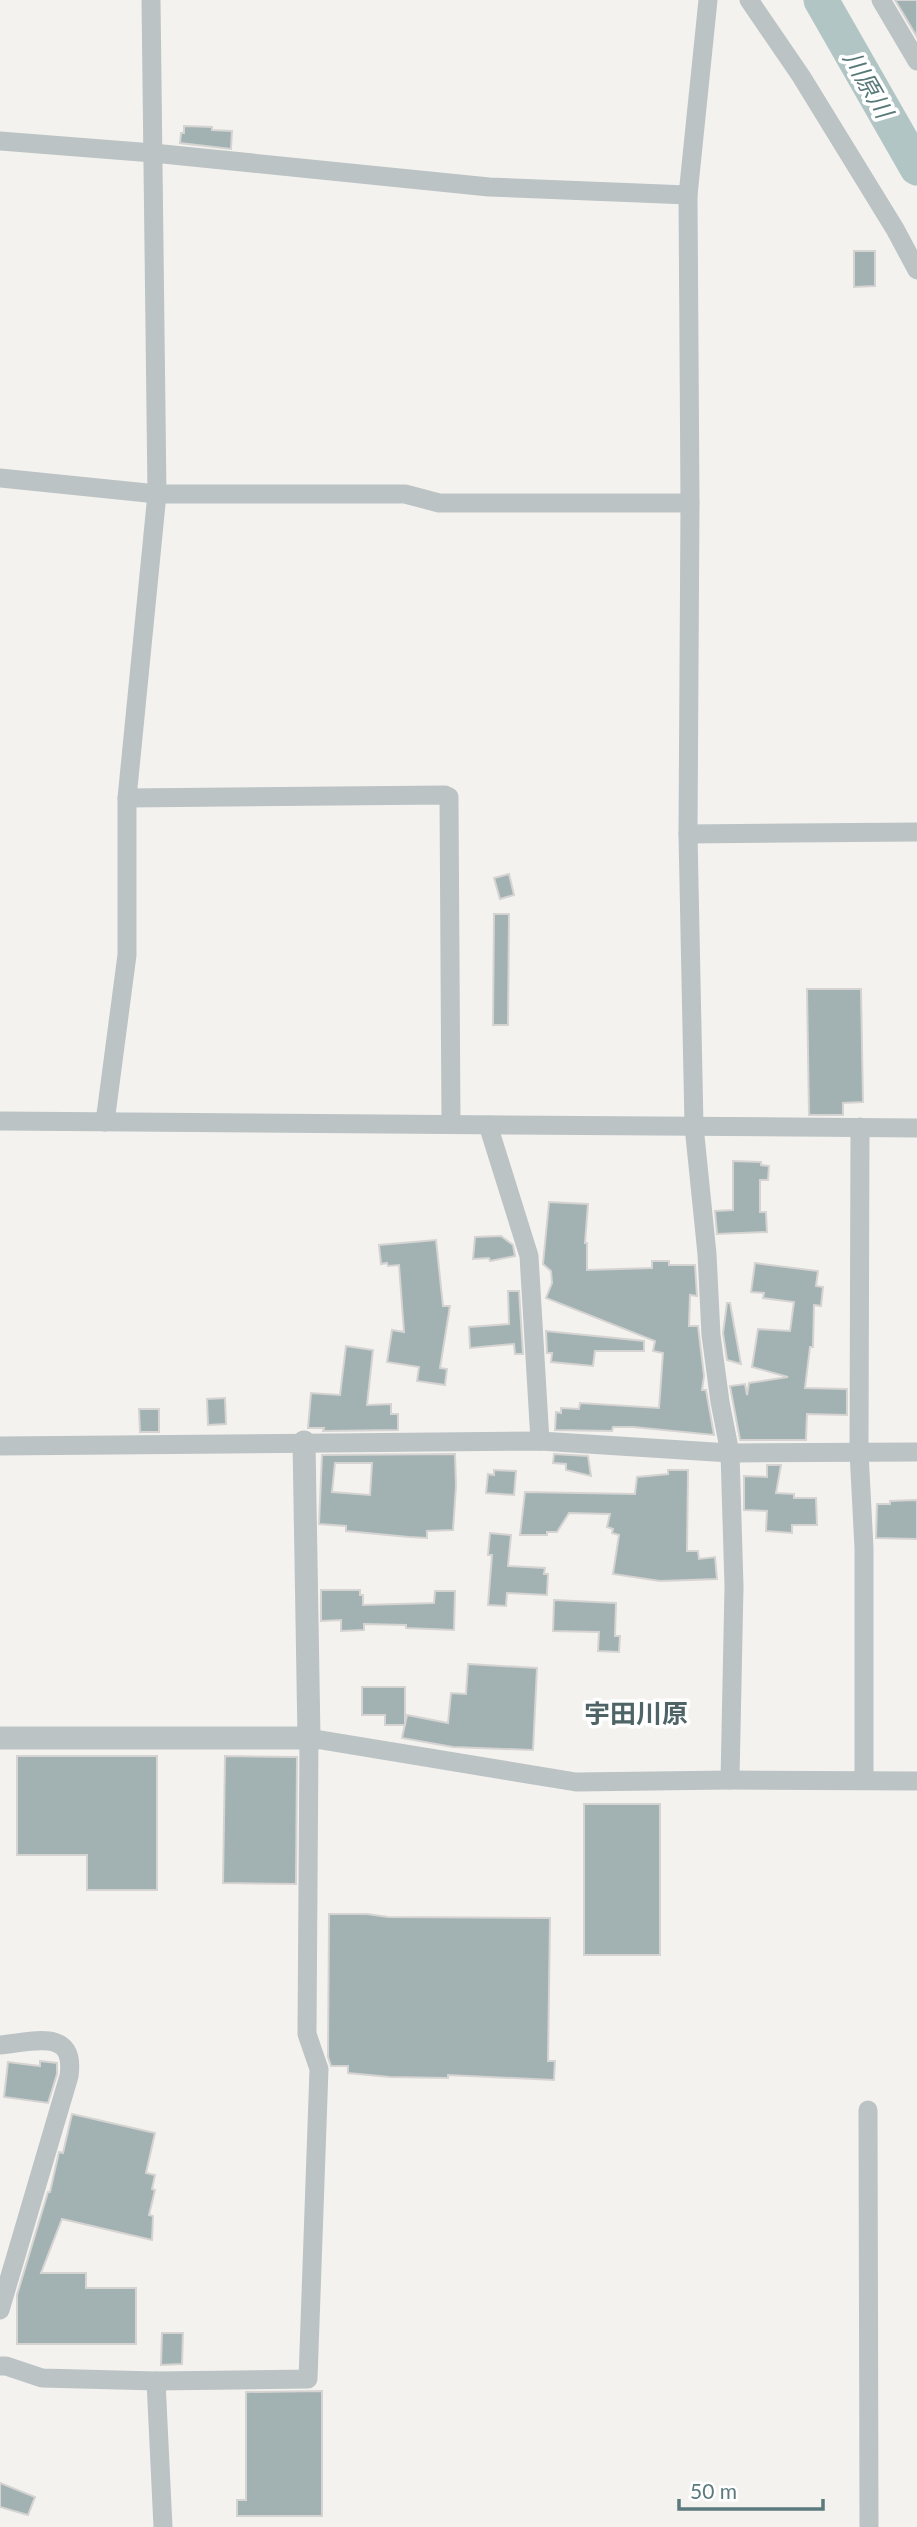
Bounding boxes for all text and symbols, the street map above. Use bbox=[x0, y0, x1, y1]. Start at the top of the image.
water label: 川原川 bbox=[838, 46, 901, 125]
district label: 宇田川原 bbox=[584, 1697, 688, 1729]
scale bar bbox=[679, 2468, 822, 2512]
text: 50 m bbox=[690, 2478, 737, 2503]

